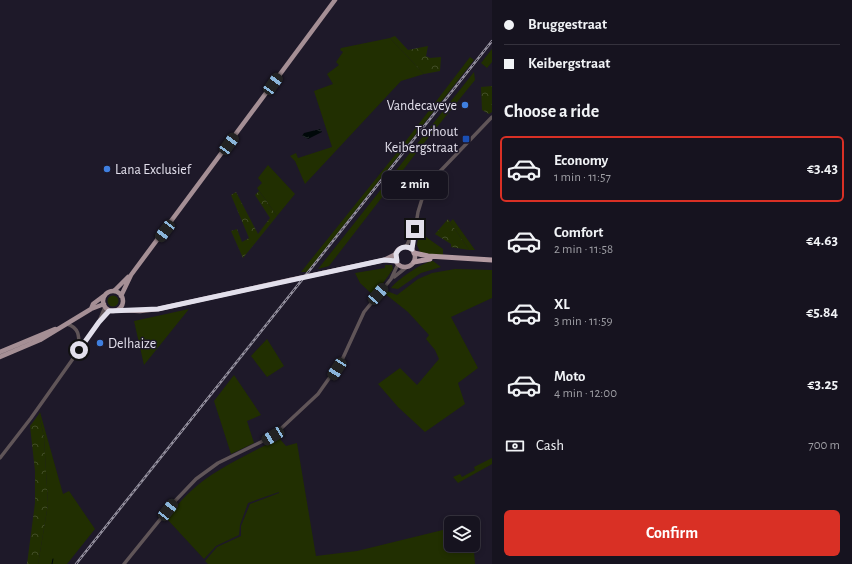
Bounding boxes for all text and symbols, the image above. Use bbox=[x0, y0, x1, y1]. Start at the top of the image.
text: Bruggestraat bbox=[528, 17, 607, 32]
text: Keibergstraat bbox=[528, 56, 610, 71]
car bbox=[261, 71, 285, 97]
place label: Vandecaveye bbox=[387, 99, 457, 113]
marker: Vandecaveye bbox=[460, 100, 470, 110]
text: Choose a ride bbox=[504, 103, 599, 121]
place label: Torhout Keibergstraat bbox=[384, 125, 459, 155]
car bbox=[217, 131, 241, 157]
marker: Torhout Keibergstraat bbox=[461, 134, 471, 144]
icon: car bbox=[506, 151, 542, 187]
text: Economy bbox=[554, 153, 608, 168]
text: €3.43 bbox=[807, 161, 838, 176]
place label: Lana Exclusief bbox=[115, 163, 192, 177]
marker: Lana Exclusief bbox=[102, 164, 112, 174]
callout: 2 min bbox=[382, 171, 448, 199]
text: 1 min · 11:57 bbox=[554, 171, 611, 184]
text: 2 min bbox=[401, 178, 429, 191]
car bbox=[153, 218, 177, 244]
route end bbox=[406, 220, 424, 238]
icon: car bbox=[506, 223, 542, 259]
text: Comfort bbox=[554, 225, 603, 240]
text: €4.63 bbox=[806, 233, 838, 248]
text: 2 min · 11:58 bbox=[554, 243, 613, 256]
car bbox=[366, 281, 390, 307]
icon: car bbox=[506, 295, 542, 331]
text: XL bbox=[554, 297, 570, 312]
text: €5.84 bbox=[806, 305, 838, 320]
text: 3 min · 11:59 bbox=[554, 315, 613, 328]
place label: Delhaize bbox=[108, 337, 156, 351]
marker: Delhaize bbox=[95, 338, 105, 348]
route start bbox=[70, 341, 88, 359]
car bbox=[325, 356, 349, 382]
icon: car bbox=[506, 367, 542, 403]
text: Moto bbox=[554, 369, 586, 384]
text: €3.25 bbox=[808, 377, 838, 392]
text: 4 min · 12:00 bbox=[554, 387, 617, 400]
car bbox=[260, 425, 286, 447]
icon: cash bbox=[504, 435, 526, 457]
text: Cash bbox=[536, 438, 564, 453]
text: 700 m bbox=[808, 439, 840, 452]
car bbox=[156, 497, 180, 523]
button: Confirm bbox=[504, 510, 840, 556]
map controls bbox=[444, 516, 480, 552]
button: layers bbox=[444, 516, 480, 552]

